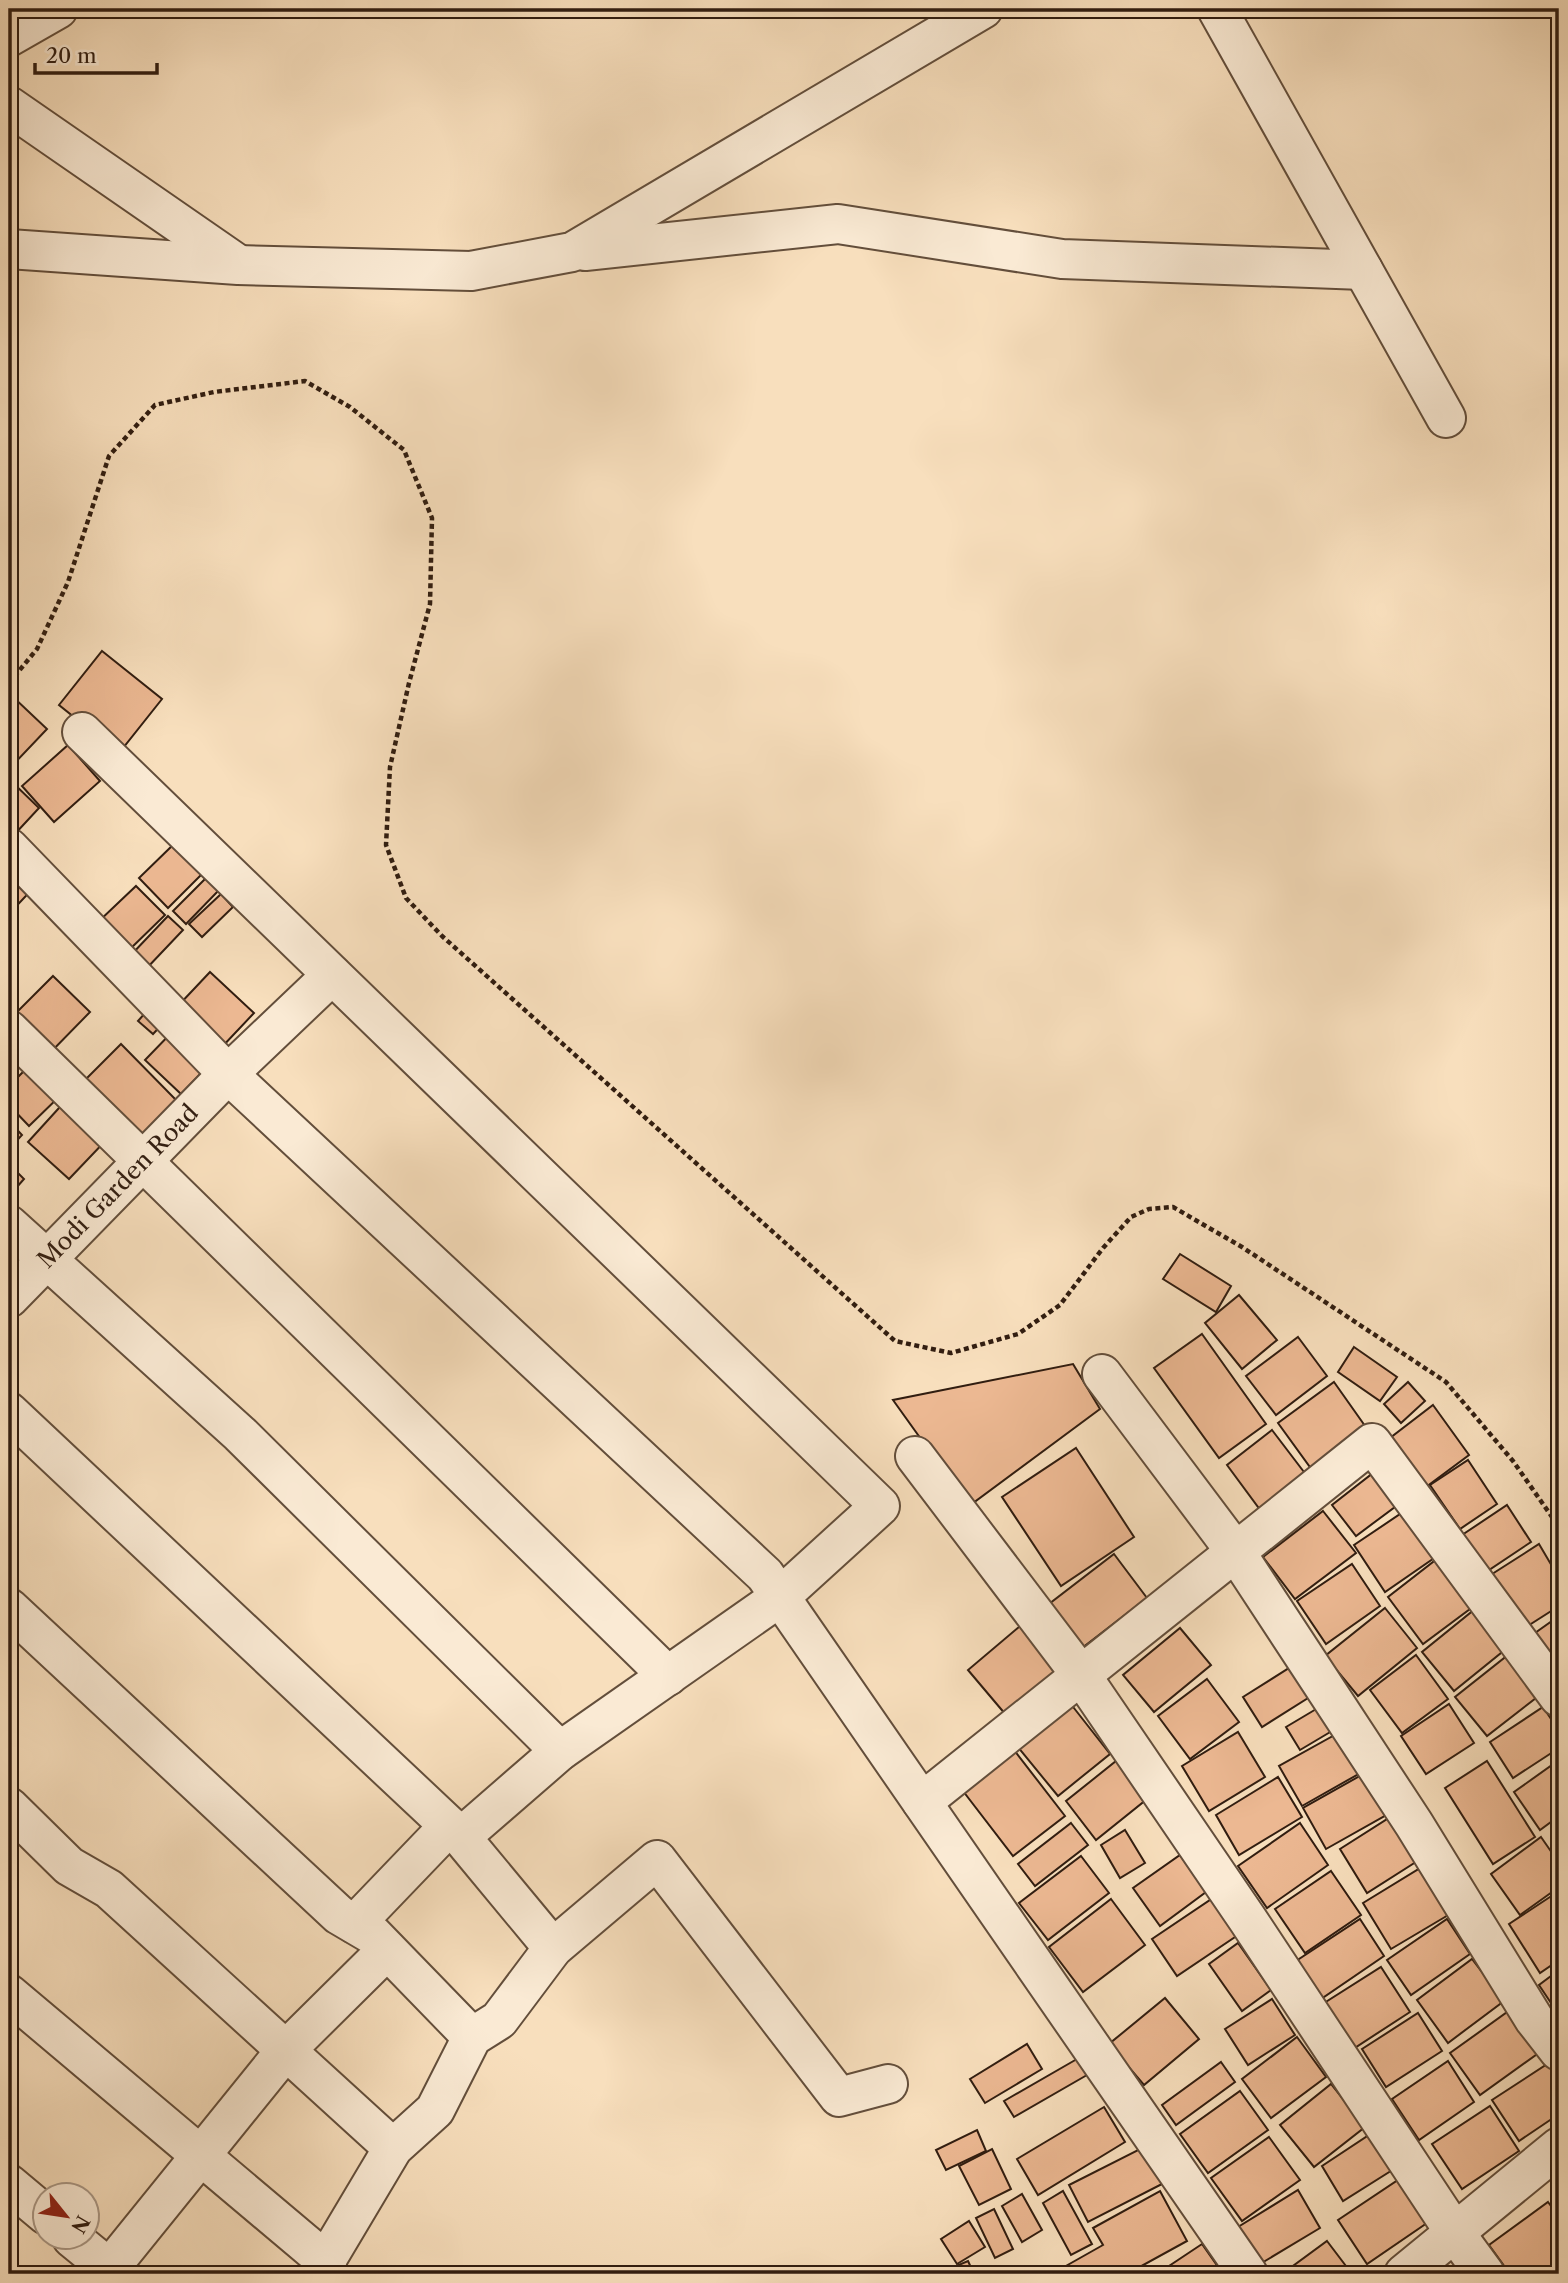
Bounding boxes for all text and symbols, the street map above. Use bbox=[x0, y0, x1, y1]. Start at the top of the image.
scale bar bbox=[35, 32, 158, 76]
text: 20 m bbox=[46, 43, 97, 68]
street label: Modi Garden Road bbox=[31, 1098, 204, 1274]
north arrow bbox=[32, 2182, 102, 2252]
text: N bbox=[66, 2211, 94, 2237]

